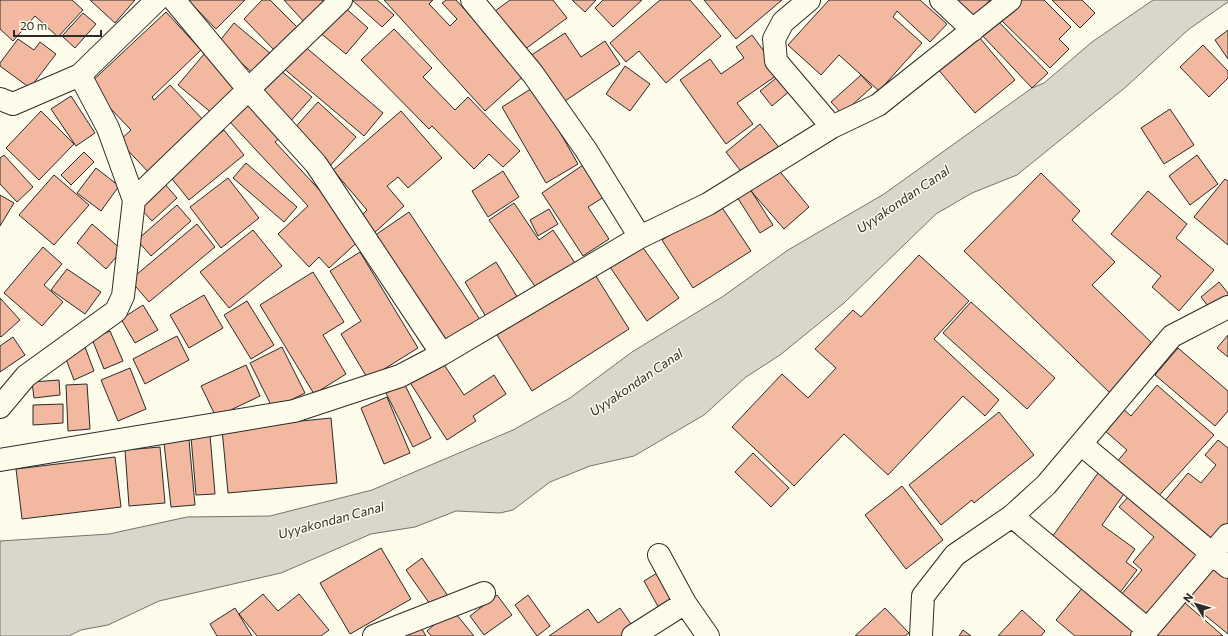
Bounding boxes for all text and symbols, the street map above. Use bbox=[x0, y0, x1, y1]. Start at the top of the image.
scale bar bbox=[14, 12, 101, 38]
text: 20 m bbox=[20, 18, 47, 32]
water label: Uyyakondan Canal bbox=[853, 161, 953, 236]
water label: Uyyakondan Canal bbox=[586, 344, 686, 419]
water label: Uyyakondan Canal bbox=[276, 498, 386, 542]
north arrow bbox=[1176, 584, 1216, 624]
text: N bbox=[1180, 590, 1195, 605]

